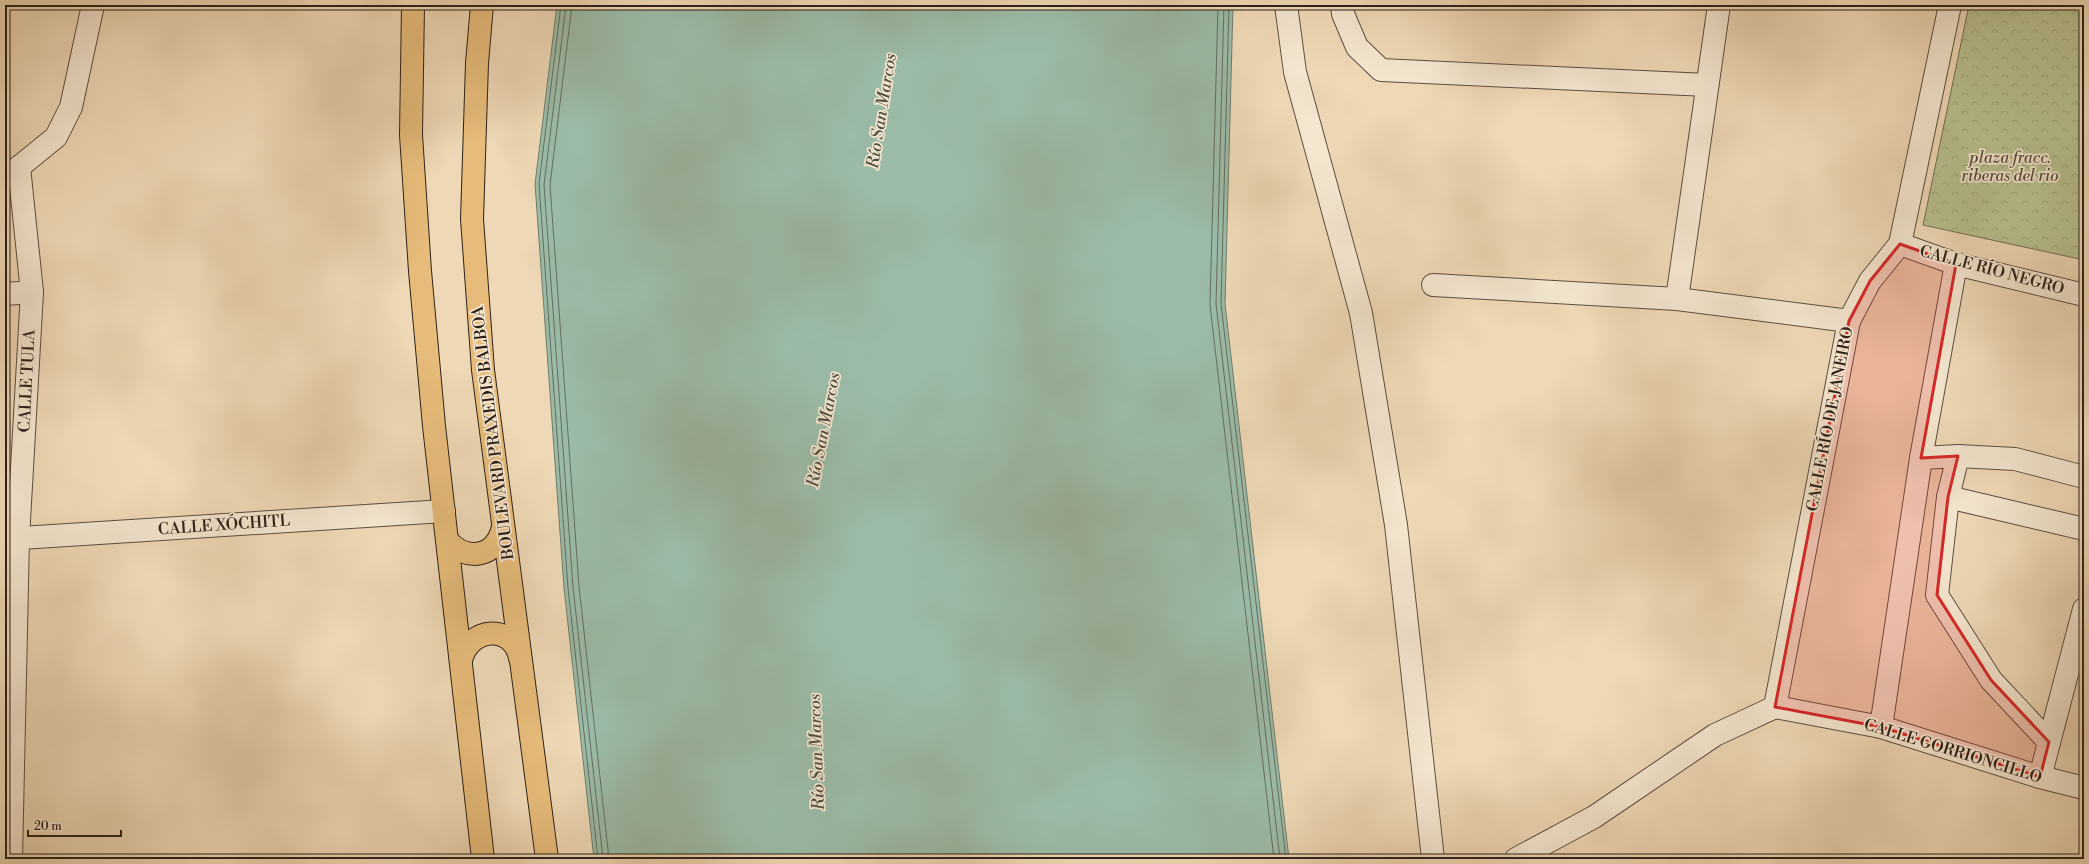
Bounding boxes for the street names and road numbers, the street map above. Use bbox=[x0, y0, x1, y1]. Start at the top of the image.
street label: CALLE RÍO NEGRO bbox=[1917, 239, 2067, 299]
street label: BOULEVARD PRAXEDIS BALBOA bbox=[467, 304, 519, 562]
street label: CALLE RÍO DE JANEIRO bbox=[1800, 324, 1858, 513]
street label: CALLE TULA bbox=[14, 328, 40, 433]
street label: CALLE XÓCHITL bbox=[157, 508, 291, 540]
street label: CALLE GORRIONCILLO bbox=[1862, 714, 2044, 788]

